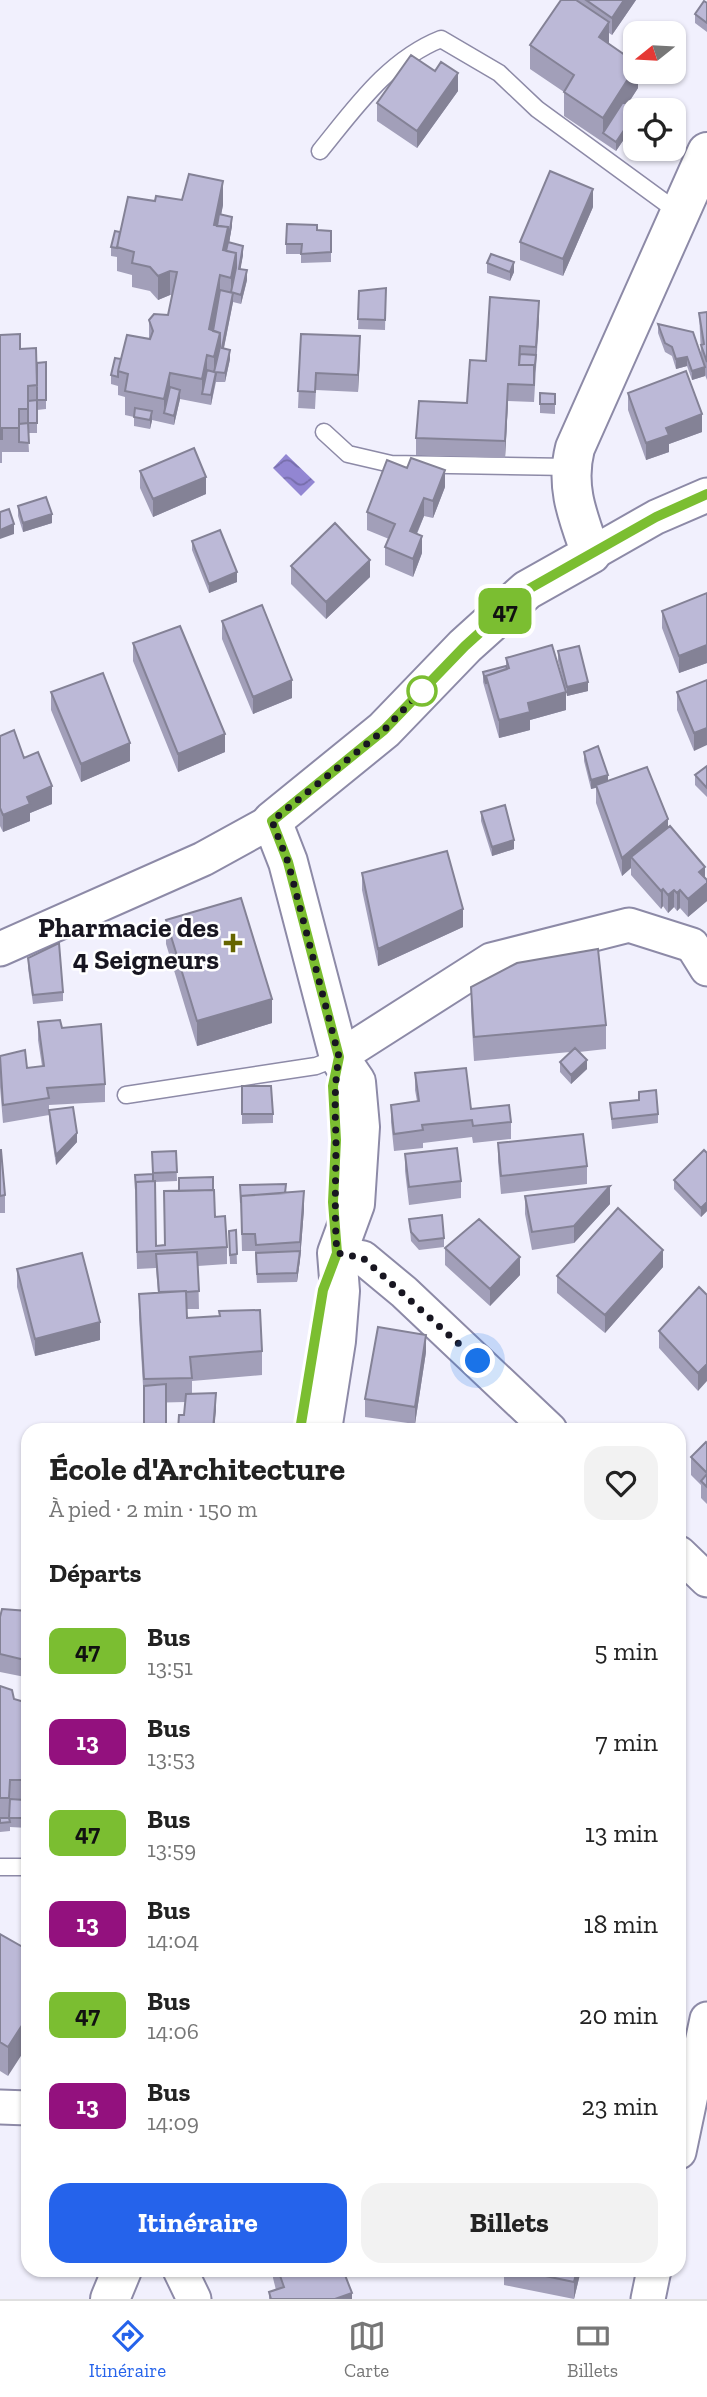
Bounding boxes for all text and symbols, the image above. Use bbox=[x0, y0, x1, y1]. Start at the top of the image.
north arrow bbox=[623, 21, 686, 84]
map controls bbox=[623, 21, 686, 161]
button: locate bbox=[623, 98, 686, 161]
line badge: 47 bbox=[474, 588, 536, 634]
text: 47 bbox=[492, 596, 518, 625]
unlabelled marker bbox=[407, 676, 437, 706]
place label: Pharmacie des 4 Seigneurs bbox=[38, 911, 219, 976]
marker: Pharmacie des 4 Seigneurs bbox=[225, 935, 241, 951]
your location bbox=[460, 1343, 495, 1378]
button: heart bbox=[584, 1446, 658, 1520]
text: École d'Architecture bbox=[49, 1449, 345, 1488]
text: À pied · 2 min · 150 m bbox=[49, 1495, 257, 1523]
text: Départs bbox=[49, 1557, 141, 1589]
text: Bus bbox=[147, 1621, 190, 1653]
text: 5 min bbox=[594, 1635, 658, 1667]
text: 47 bbox=[75, 1636, 100, 1665]
text: 13:51 bbox=[147, 1653, 193, 1681]
text: Bus bbox=[147, 1712, 190, 1744]
text: 7 min bbox=[595, 1726, 658, 1758]
text: 13 bbox=[76, 1727, 99, 1756]
text: 13:53 bbox=[147, 1744, 195, 1772]
text: Bus bbox=[147, 1803, 190, 1835]
text: 13 min bbox=[585, 1817, 658, 1849]
text: 47 bbox=[75, 1818, 100, 1847]
text: 13:59 bbox=[147, 1835, 196, 1863]
text: Bus bbox=[147, 1894, 190, 1926]
text: 18 min bbox=[583, 1908, 658, 1940]
text: 13 bbox=[76, 1909, 99, 1938]
text: 14:04 bbox=[147, 1926, 199, 1954]
text: Bus bbox=[147, 1985, 190, 2017]
text: 20 min bbox=[579, 1999, 658, 2031]
text: 47 bbox=[75, 2000, 100, 2029]
text: 14:06 bbox=[147, 2017, 199, 2045]
text: Bus bbox=[147, 2076, 190, 2108]
text: 23 min bbox=[581, 2090, 658, 2122]
text: 13 bbox=[76, 2091, 99, 2120]
text: 14:09 bbox=[147, 2108, 199, 2136]
button: Itinéraire bbox=[49, 2183, 347, 2263]
button: Billets bbox=[361, 2183, 658, 2263]
tab: Itinéraire bbox=[89, 2317, 166, 2382]
tab: Carte bbox=[344, 2317, 389, 2382]
tab: Billets bbox=[567, 2317, 618, 2382]

